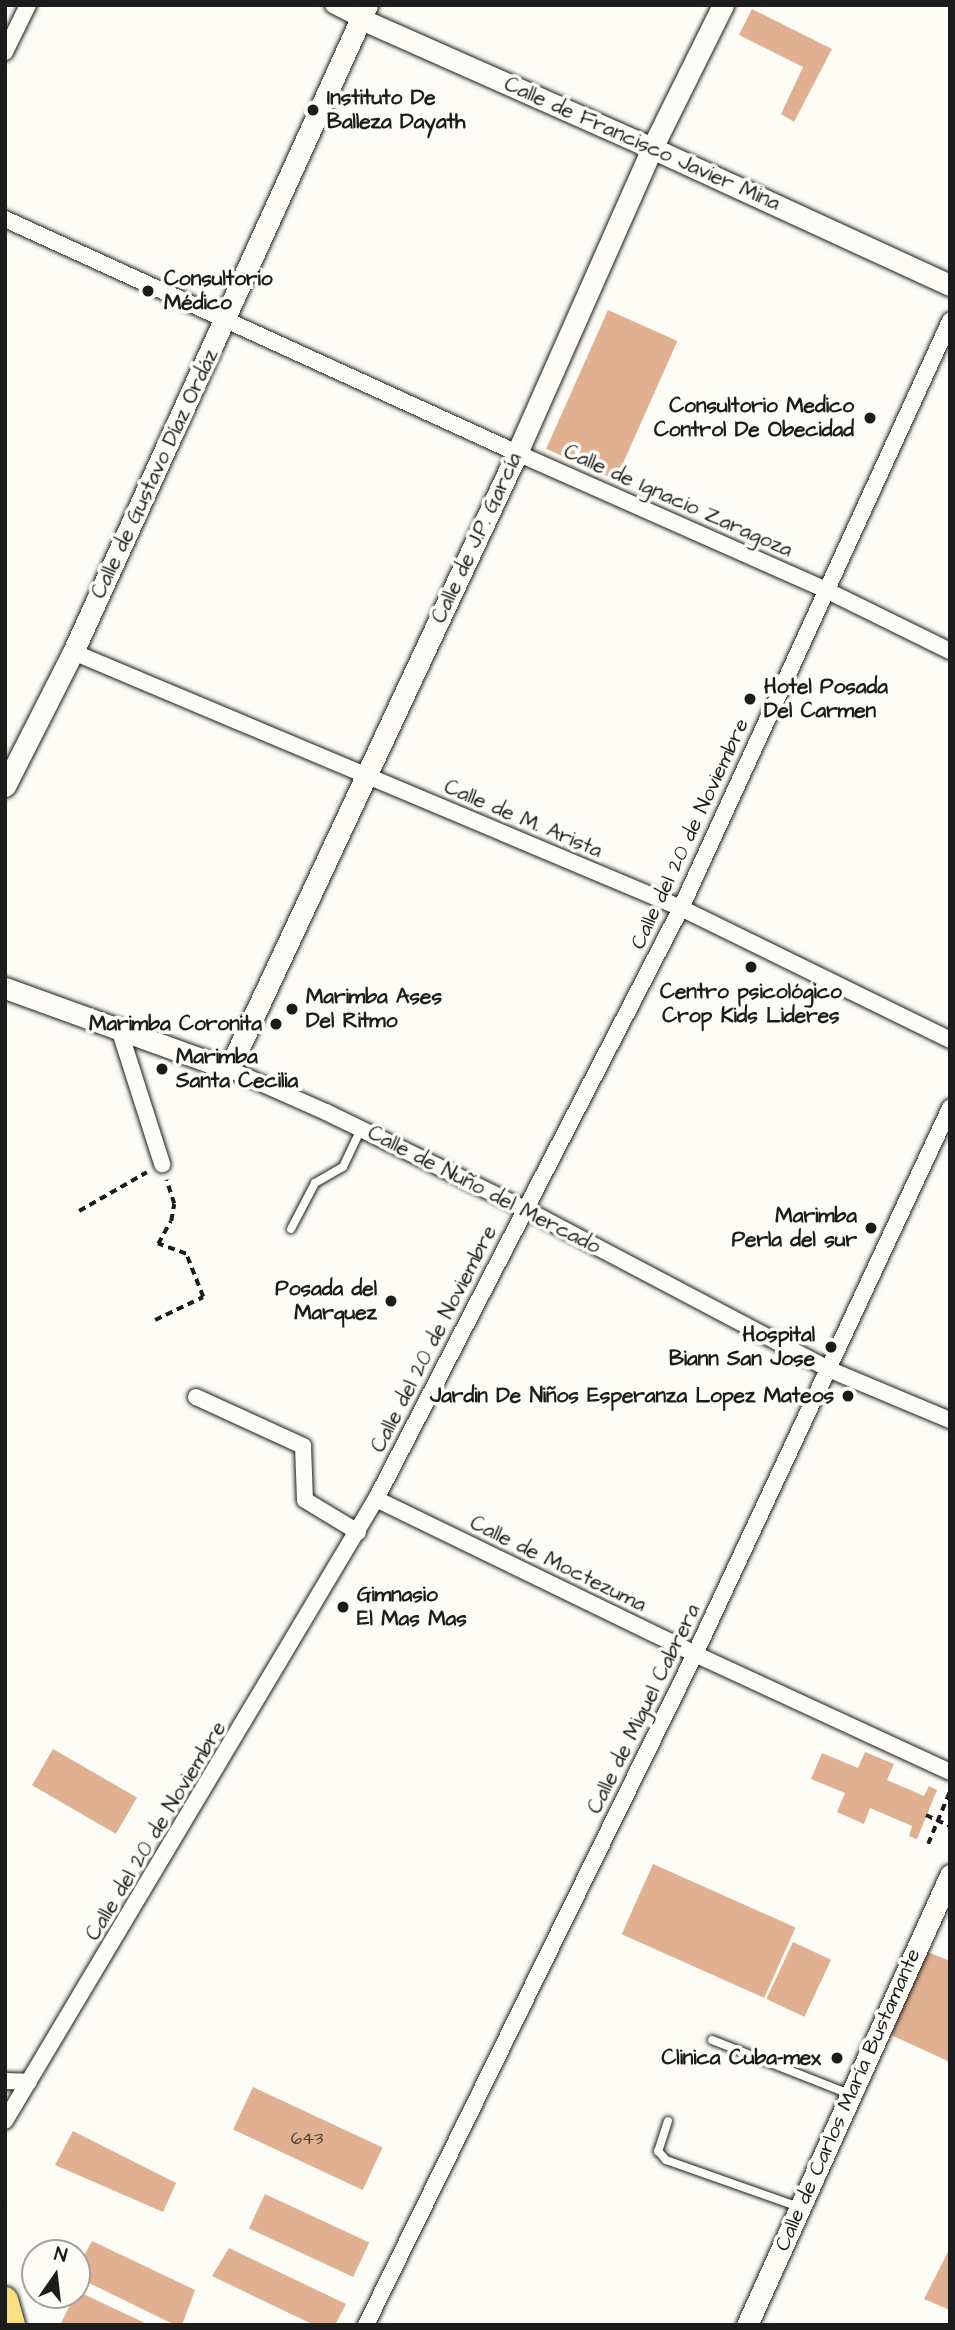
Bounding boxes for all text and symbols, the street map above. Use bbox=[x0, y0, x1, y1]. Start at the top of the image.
street label: Calle de Francisco Javier Mina bbox=[500, 72, 784, 216]
place label: Instituto De Balleza Dayath bbox=[327, 85, 465, 135]
marker: Instituto De Balleza Dayath bbox=[305, 102, 321, 118]
place label: Consultorio Médico bbox=[164, 266, 273, 316]
marker: Consultorio Médico bbox=[138, 281, 158, 301]
street label: Calle de Gustavo Díaz Ordáz bbox=[86, 345, 224, 603]
place label: Consultorio Medico Control De Obecidad bbox=[654, 393, 854, 443]
marker: Consultorio Medico Control De Obecidad bbox=[860, 408, 880, 428]
street label: Calle de Ignacio Zaragoza bbox=[560, 439, 796, 563]
street label: Calle de J.P. García bbox=[426, 449, 528, 627]
place label: Hotel Posada Del Carmen bbox=[764, 674, 888, 724]
marker: Hotel Posada Del Carmen bbox=[742, 691, 758, 707]
street label: Calle del 20 de Noviembre bbox=[625, 715, 755, 953]
street label: Calle de M. Arista bbox=[440, 774, 606, 864]
marker: Centro psicológico Crop Kids Lideres bbox=[741, 957, 761, 977]
place label: Centro psicológico Crop Kids Lideres bbox=[660, 979, 842, 1029]
place label: Marimba Ases Del Ritmo bbox=[306, 984, 442, 1034]
marker: Marimba Ases Del Ritmo bbox=[284, 1001, 300, 1017]
place label: Marimba Coronita bbox=[89, 1011, 262, 1037]
marker: Marimba Coronita bbox=[268, 1016, 284, 1032]
place label: Marimba Santa Cecilia bbox=[176, 1044, 298, 1094]
marker: Marimba Santa Cecilia bbox=[154, 1061, 170, 1077]
street label: Calle de Nuño del Mercado bbox=[363, 1120, 605, 1260]
place label: Marimba Perla del sur bbox=[732, 1203, 857, 1253]
marker: Marimba Perla del sur bbox=[863, 1220, 879, 1236]
street label: Calle del 20 de Noviembre bbox=[366, 1221, 502, 1457]
place label: Posada del Marquez bbox=[275, 1276, 377, 1326]
marker: Posada del Marquez bbox=[383, 1293, 399, 1309]
place label: Hospital Biann San Jose bbox=[669, 1322, 815, 1372]
marker: Hospital Biann San Jose bbox=[821, 1337, 841, 1357]
place label: Jardin De Niños Esperanza Lopez Mateos bbox=[430, 1383, 834, 1409]
marker: Jardin De Niños Esperanza Lopez Mateos bbox=[840, 1388, 856, 1404]
street label: Calle de Moctezuma bbox=[466, 1510, 650, 1618]
place label: Gimnasio El Mas Mas bbox=[357, 1582, 467, 1632]
marker: Gimnasio El Mas Mas bbox=[335, 1599, 351, 1615]
street label: Calle de Miguel Cabrera bbox=[582, 1600, 706, 1818]
street label: Calle del 20 de Noviembre bbox=[80, 1717, 232, 1945]
street label: Calle de Carlos María Bustamante bbox=[770, 1945, 926, 2255]
place label: Clinica Cuba-mex bbox=[661, 2045, 821, 2071]
marker: Clinica Cuba-mex bbox=[827, 2048, 847, 2068]
house number: 643 bbox=[291, 2128, 323, 2150]
north arrow bbox=[21, 2239, 91, 2309]
text: N bbox=[52, 2241, 70, 2270]

